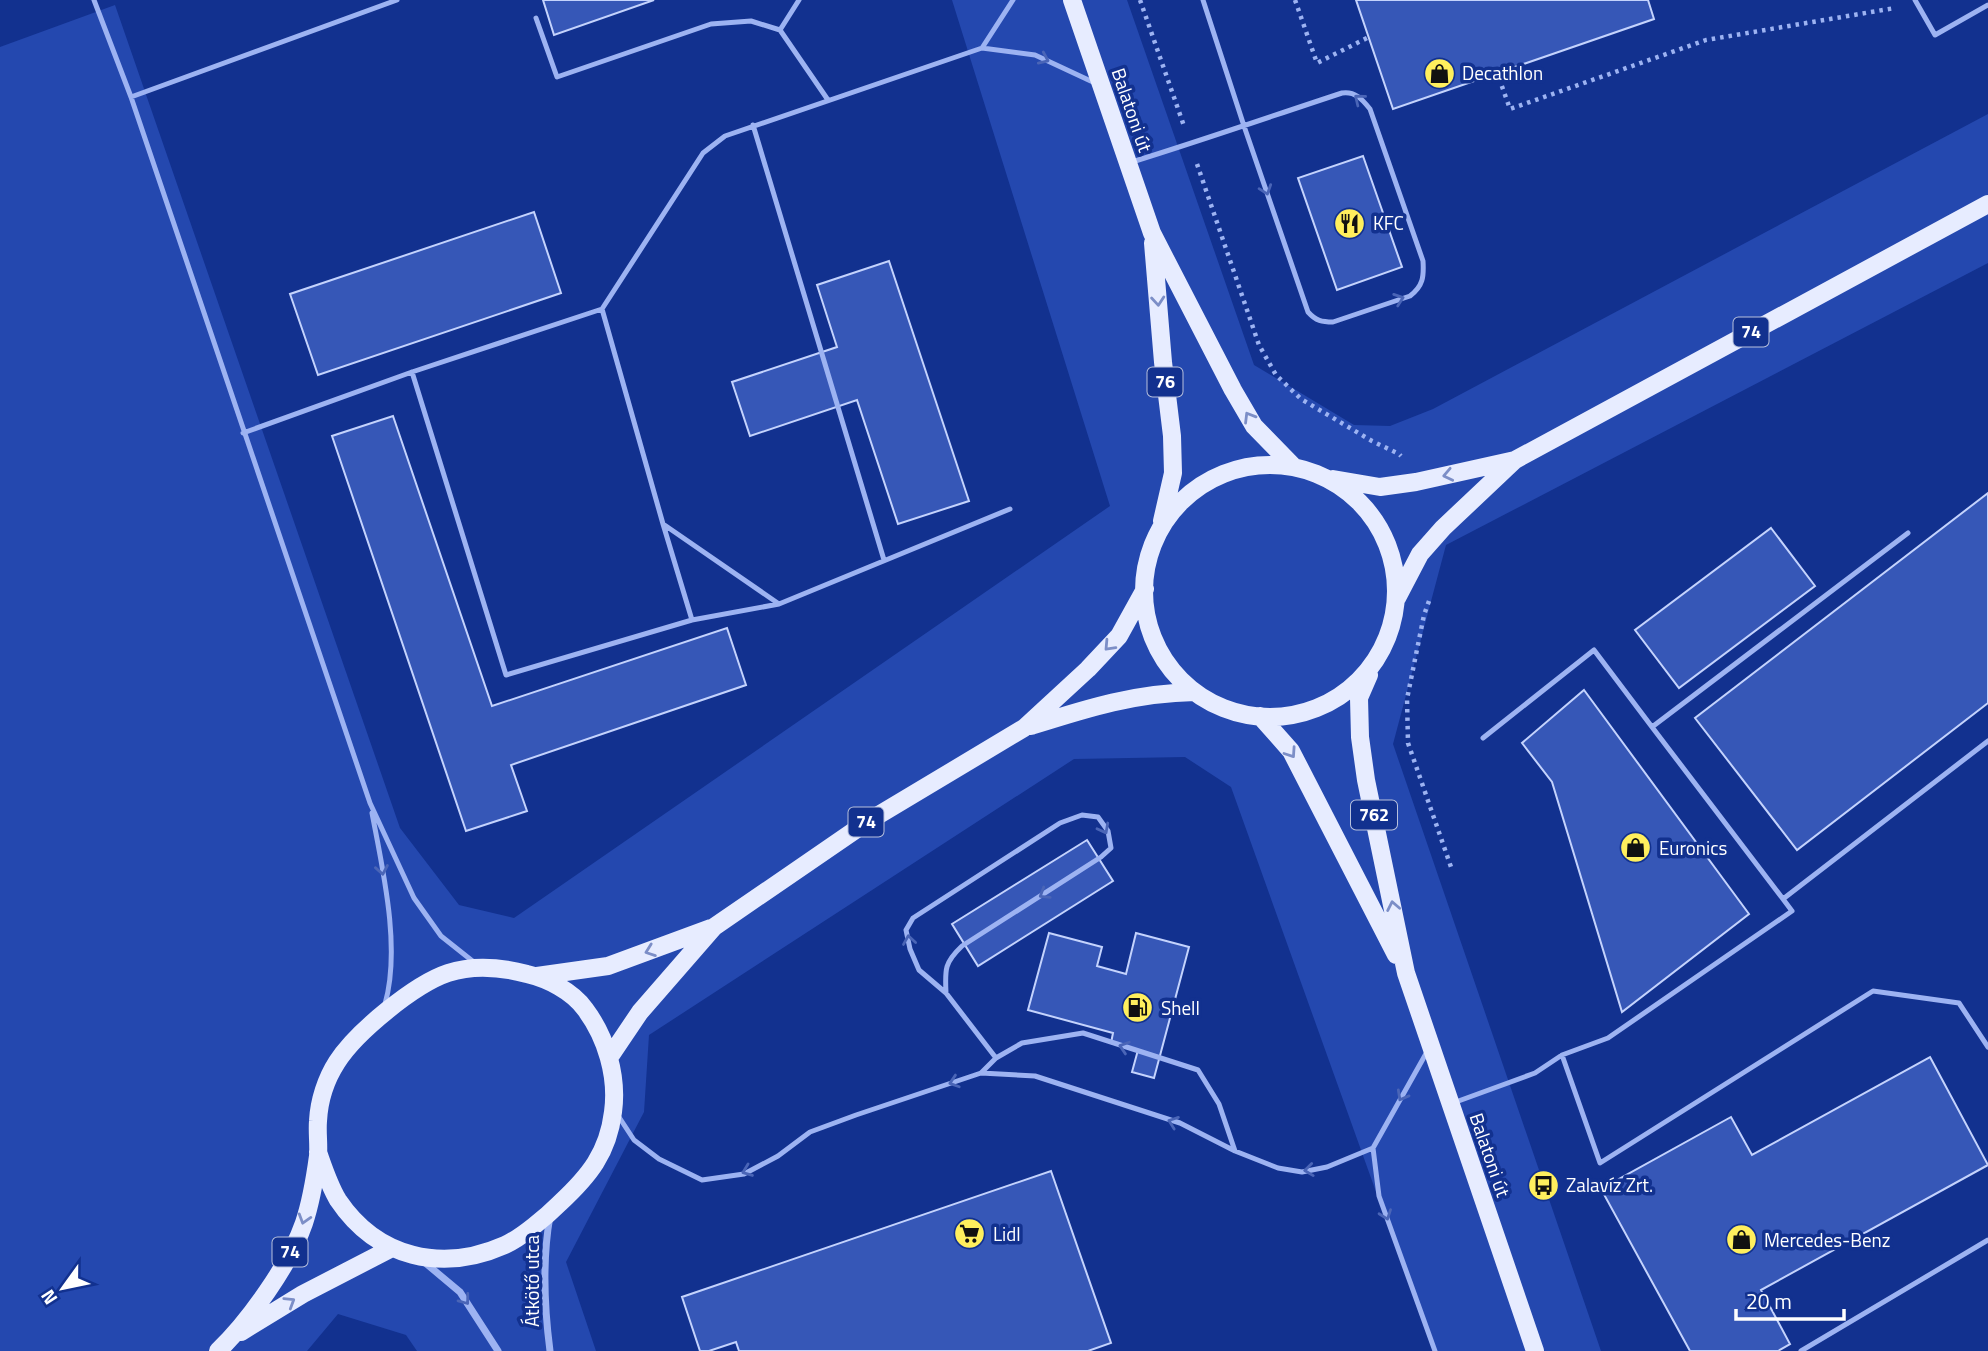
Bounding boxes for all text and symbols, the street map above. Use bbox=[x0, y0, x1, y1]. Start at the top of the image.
one-way arrow bbox=[1037, 51, 1049, 65]
shop icon: Decathlon bbox=[1422, 56, 1456, 90]
place label: Decathlon bbox=[1462, 58, 1543, 87]
street label: Balatoni út bbox=[1105, 64, 1160, 156]
one-way arrow bbox=[1354, 95, 1367, 108]
one-way arrow bbox=[1258, 184, 1272, 196]
restaurant icon: KFC bbox=[1333, 206, 1367, 240]
place label: KFC bbox=[1373, 208, 1404, 237]
one-way arrow bbox=[1393, 293, 1405, 307]
one-way arrow bbox=[1150, 295, 1165, 306]
road number: 74 bbox=[1734, 318, 1768, 346]
road number: 76 bbox=[1148, 368, 1182, 396]
one-way arrow bbox=[1244, 411, 1257, 424]
one-way arrow bbox=[1442, 466, 1454, 481]
one-way arrow bbox=[1105, 638, 1117, 651]
one-way arrow bbox=[1283, 745, 1295, 758]
road number: 762 bbox=[1351, 800, 1397, 830]
road number: 74 bbox=[848, 808, 884, 836]
one-way arrow bbox=[1096, 822, 1110, 835]
shop icon: Euronics bbox=[1619, 831, 1653, 865]
place label: Euronics bbox=[1659, 833, 1728, 862]
one-way arrow bbox=[374, 865, 389, 876]
one-way arrow bbox=[1039, 885, 1052, 898]
one-way arrow bbox=[1386, 900, 1401, 912]
one-way arrow bbox=[902, 934, 917, 945]
one-way arrow bbox=[645, 942, 657, 956]
fuel station icon: Shell bbox=[1121, 991, 1155, 1025]
place label: Shell bbox=[1161, 993, 1200, 1022]
one-way arrow bbox=[1119, 1040, 1131, 1055]
one-way arrow bbox=[949, 1074, 961, 1088]
one-way arrow bbox=[1397, 1089, 1410, 1102]
street label: Balatoni út bbox=[1463, 1109, 1518, 1201]
one-way arrow bbox=[1168, 1116, 1180, 1130]
one-way arrow bbox=[1303, 1162, 1315, 1177]
one-way arrow bbox=[741, 1163, 754, 1177]
bus stop icon: Zalavíz Zrt. bbox=[1526, 1168, 1560, 1202]
place label: Zalavíz Zrt. bbox=[1566, 1170, 1653, 1199]
one-way arrow bbox=[1377, 1208, 1391, 1220]
one-way arrow bbox=[298, 1212, 312, 1225]
supermarket icon: Lidl bbox=[953, 1217, 987, 1251]
place label: Lidl bbox=[993, 1219, 1021, 1248]
shop icon: Mercedes-Benz bbox=[1724, 1223, 1758, 1257]
place label: Mercedes-Benz bbox=[1764, 1225, 1890, 1254]
street label: Átkötő utca bbox=[517, 1235, 546, 1327]
road number: 74 bbox=[272, 1238, 308, 1266]
north arrow bbox=[28, 1253, 98, 1323]
scale bar bbox=[1736, 1278, 1844, 1322]
text: N bbox=[33, 1284, 64, 1311]
text: 20 m bbox=[1746, 1285, 1792, 1317]
one-way arrow bbox=[456, 1292, 469, 1304]
one-way arrow bbox=[282, 1297, 295, 1310]

